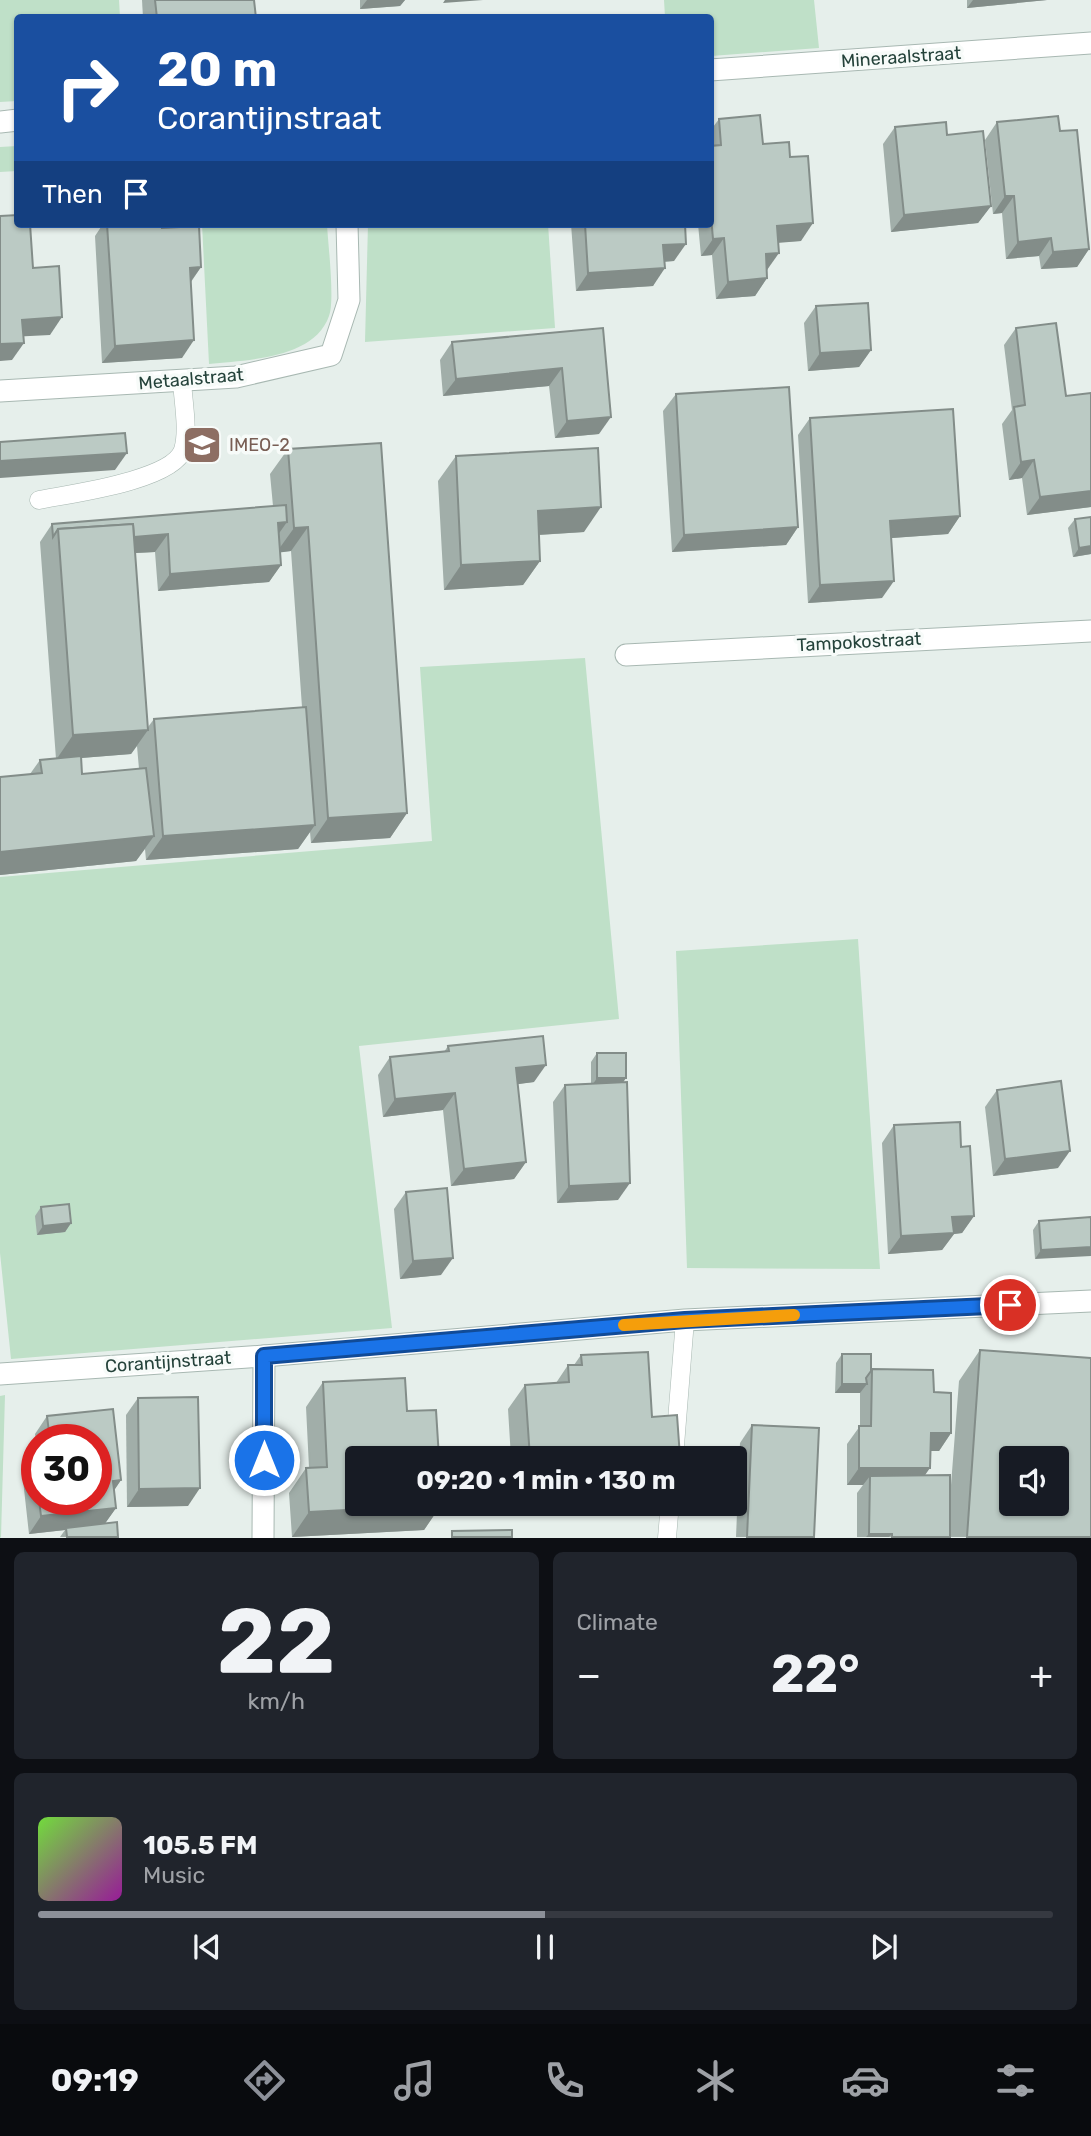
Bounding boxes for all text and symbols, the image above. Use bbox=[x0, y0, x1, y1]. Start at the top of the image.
text: 20 m bbox=[157, 40, 278, 98]
icon: right bbox=[42, 42, 133, 133]
street label: Mineraalstraat bbox=[840, 42, 962, 72]
text: Corantijnstraat bbox=[157, 99, 382, 137]
icon: arrive bbox=[117, 175, 155, 213]
text: Then bbox=[42, 179, 103, 210]
street label: Metaalstraat bbox=[138, 363, 244, 395]
school or university icon: IMEO-2 bbox=[181, 424, 223, 466]
place label: IMEO-2 bbox=[229, 434, 290, 456]
street label: Tampokostraat bbox=[796, 628, 922, 656]
pin bbox=[980, 1275, 1040, 1335]
icon: arrive bbox=[991, 1286, 1029, 1324]
street label: Corantijnstraat bbox=[104, 1347, 232, 1377]
position arrow bbox=[227, 1423, 301, 1497]
speed limit sign: 30 bbox=[21, 1424, 112, 1515]
map controls bbox=[999, 1446, 1069, 1516]
button: sound bbox=[999, 1446, 1069, 1516]
text: 09:20 · 1 min · 130 m bbox=[416, 1465, 676, 1496]
text: 22 bbox=[217, 1587, 335, 1695]
text: Climate bbox=[577, 1608, 658, 1636]
text: 22° bbox=[771, 1643, 860, 1705]
text: − bbox=[577, 1652, 601, 1698]
text: + bbox=[1029, 1652, 1053, 1698]
text: km/h bbox=[248, 1687, 305, 1715]
text: 105.5 FM bbox=[143, 1830, 258, 1861]
text: Music bbox=[143, 1861, 205, 1889]
icon: previous bbox=[188, 1928, 226, 1966]
icon: pause bbox=[526, 1928, 564, 1966]
icon: next bbox=[865, 1928, 903, 1966]
icon: directions bbox=[240, 2056, 289, 2105]
icon: music bbox=[390, 2056, 439, 2105]
icon: phone bbox=[540, 2056, 589, 2105]
icon: climate bbox=[691, 2056, 740, 2105]
icon: car bbox=[841, 2056, 890, 2105]
icon: filters bbox=[991, 2056, 1040, 2105]
text: 09:19 bbox=[51, 2061, 139, 2099]

